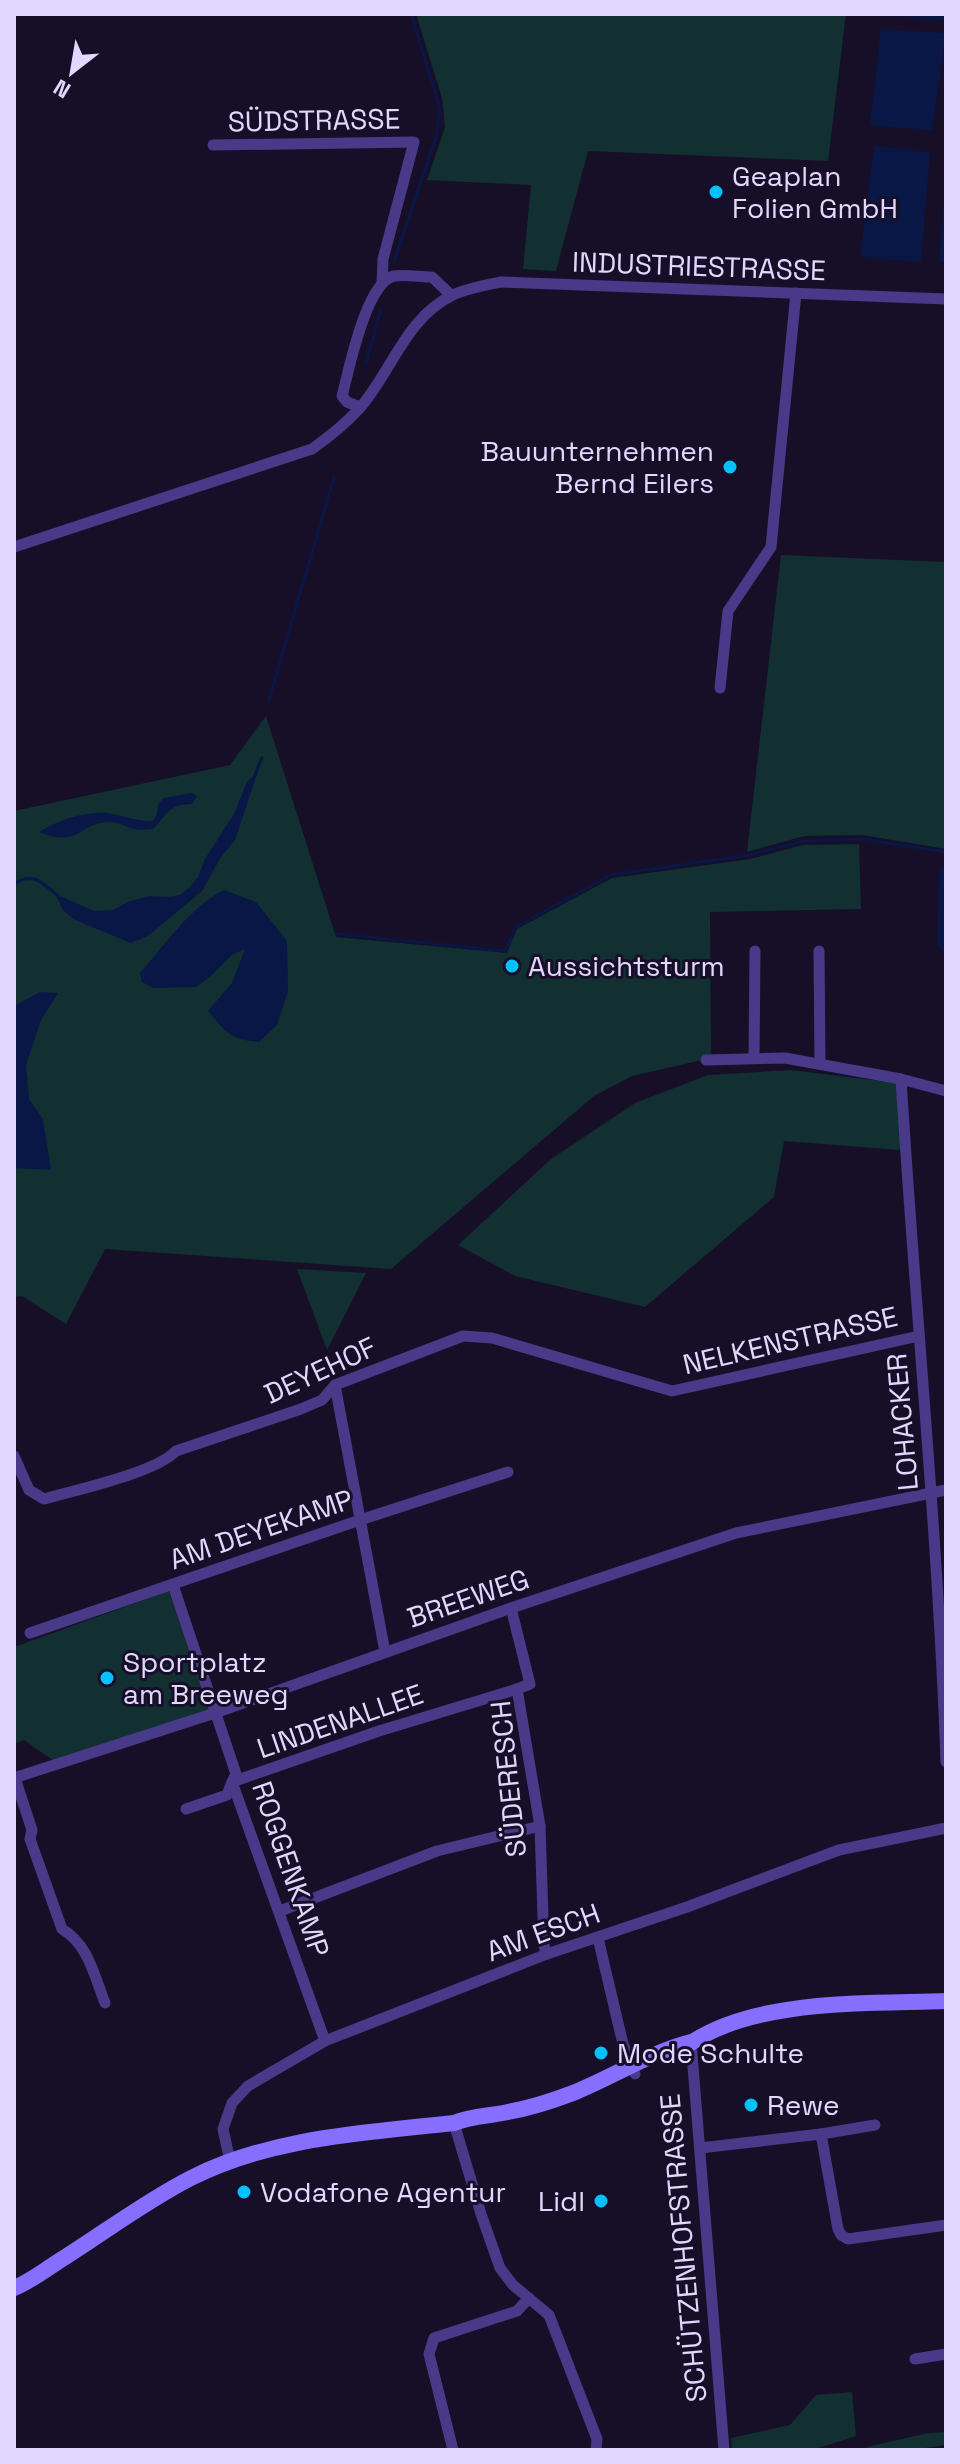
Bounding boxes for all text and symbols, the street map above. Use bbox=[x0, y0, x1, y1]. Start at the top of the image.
north arrow bbox=[32, 32, 112, 112]
text: N bbox=[48, 73, 75, 105]
street label: SÜDSTRASSE bbox=[227, 100, 401, 140]
place label: Geaplan Folien GmbH bbox=[732, 158, 898, 226]
marker: Geaplan Folien GmbH bbox=[707, 183, 725, 201]
street label: INDUSTRIESTRASSE bbox=[572, 244, 826, 288]
place label: Bauunternehmen Bernd Eilers bbox=[480, 433, 714, 501]
marker: Bauunternehmen Bernd Eilers bbox=[721, 458, 739, 476]
place label: Aussichtsturm bbox=[528, 948, 725, 984]
marker: Aussichtsturm bbox=[503, 957, 521, 975]
street label: NELKENSTRASSE bbox=[679, 1298, 901, 1382]
street label: DEYEHOF bbox=[258, 1328, 382, 1412]
street label: LOHACKER bbox=[878, 1352, 926, 1492]
street label: AM DEYEKAMP bbox=[164, 1481, 358, 1577]
street label: BREEWEG bbox=[402, 1560, 534, 1636]
place label: Sportplatz am Breeweg bbox=[123, 1644, 289, 1712]
marker: Sportplatz am Breeweg bbox=[98, 1669, 116, 1687]
street label: LINDENALLEE bbox=[252, 1676, 428, 1766]
street label: SÜDERESCH bbox=[482, 1699, 534, 1859]
street label: ROGGENKAMP bbox=[244, 1776, 338, 1962]
street label: AM ESCH bbox=[481, 1895, 605, 1969]
place label: Mode Schulte bbox=[617, 2035, 804, 2071]
marker: Mode Schulte bbox=[592, 2044, 610, 2062]
place label: Rewe bbox=[767, 2087, 840, 2123]
street label: SCHÜTZENHOFSTRASSE bbox=[652, 2092, 714, 2404]
marker: Rewe bbox=[742, 2096, 760, 2114]
place label: Vodafone Agentur bbox=[260, 2174, 506, 2210]
marker: Vodafone Agentur bbox=[235, 2183, 253, 2201]
place label: Lidl bbox=[538, 2183, 585, 2219]
marker: Lidl bbox=[592, 2192, 610, 2210]

